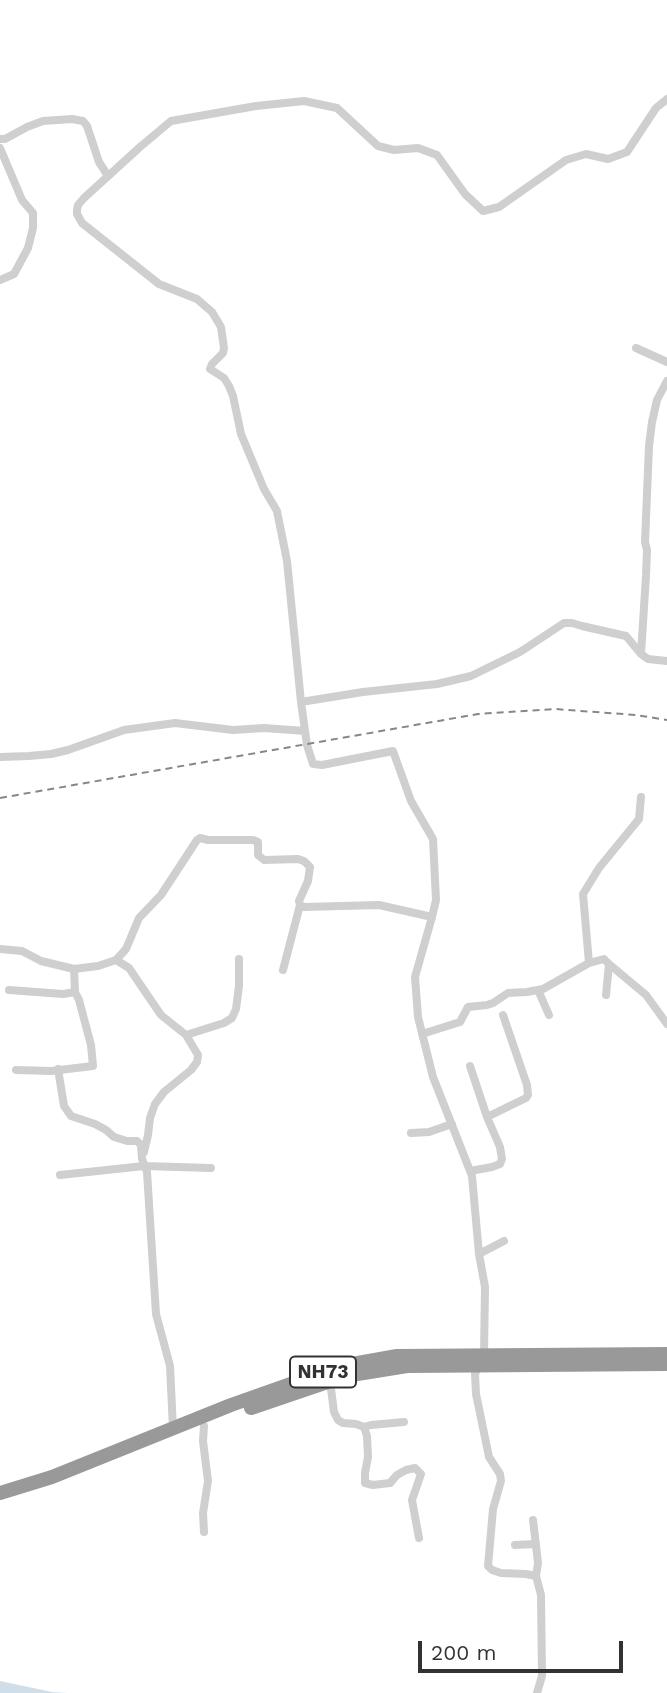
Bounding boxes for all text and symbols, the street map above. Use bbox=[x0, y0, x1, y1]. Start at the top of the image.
road number: NH73 bbox=[290, 1356, 356, 1388]
scale bar bbox=[422, 1626, 627, 1670]
text: 200 m bbox=[431, 1640, 497, 1665]

